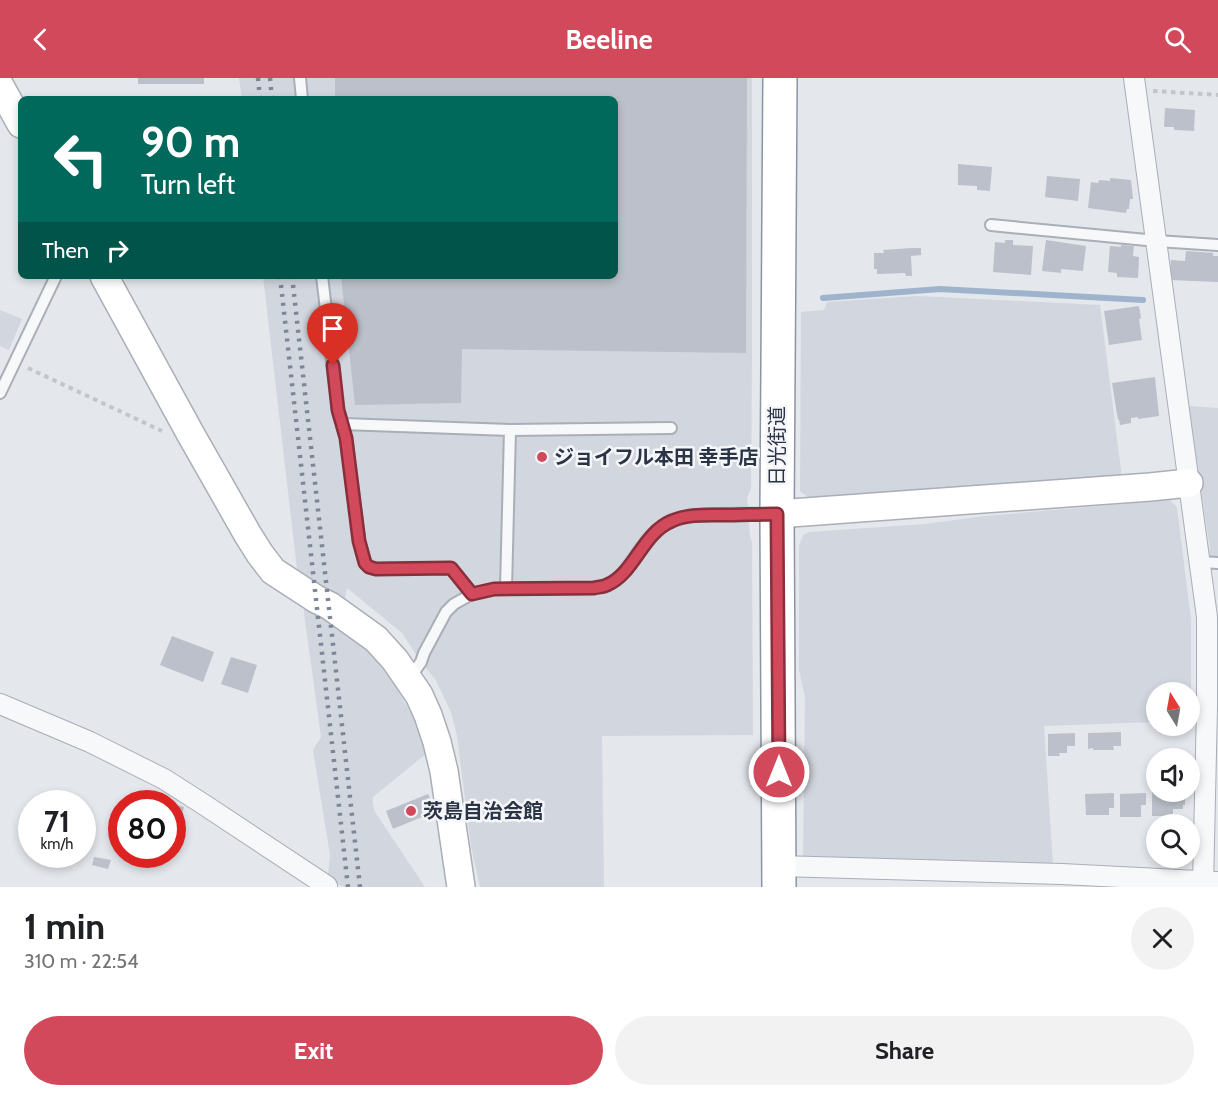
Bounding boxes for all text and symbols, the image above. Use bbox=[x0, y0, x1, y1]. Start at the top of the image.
icon: back bbox=[24, 23, 57, 56]
text: Beeline bbox=[565, 23, 653, 56]
icon: search bbox=[1161, 23, 1194, 56]
text: 90 m bbox=[141, 116, 240, 168]
icon: left bbox=[42, 120, 120, 198]
text: Turn left bbox=[141, 168, 235, 201]
icon: right bbox=[101, 234, 134, 267]
text: Then bbox=[42, 237, 89, 264]
pin bbox=[307, 303, 358, 365]
icon: arrive bbox=[316, 312, 349, 345]
street label: 日光街道 bbox=[765, 406, 789, 486]
place label: ジョイフル本田 幸手店 bbox=[554, 445, 759, 469]
marker: ジョイフル本田 幸手店 bbox=[535, 450, 549, 464]
north arrow bbox=[1146, 682, 1200, 736]
map controls bbox=[1146, 682, 1200, 868]
position arrow bbox=[747, 740, 811, 804]
button: sound bbox=[1146, 748, 1200, 802]
speed limit sign: 80 bbox=[108, 790, 186, 868]
place label: 茨島自治会館 bbox=[423, 799, 543, 823]
text: 71 bbox=[44, 803, 70, 840]
marker: 茨島自治会館 bbox=[404, 804, 418, 818]
button: search bbox=[1146, 814, 1200, 868]
text: km/h bbox=[41, 835, 73, 853]
text: 1 min bbox=[24, 904, 105, 948]
button: close bbox=[1131, 907, 1194, 970]
text: 310 m · 22:54 bbox=[24, 949, 139, 973]
button: Exit bbox=[24, 1016, 603, 1085]
button: Share bbox=[615, 1016, 1194, 1085]

